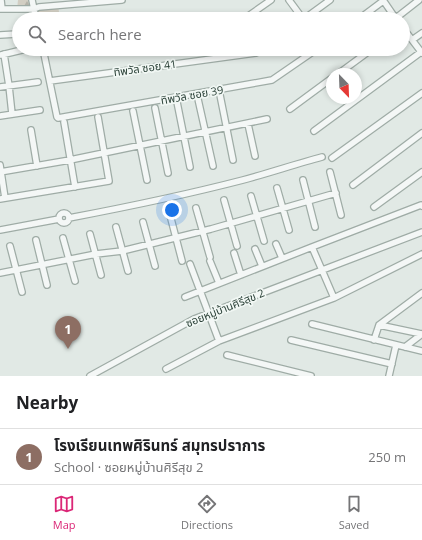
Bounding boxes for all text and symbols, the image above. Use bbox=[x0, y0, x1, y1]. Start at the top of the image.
search box bbox=[12, 12, 410, 56]
icon: search bbox=[26, 23, 48, 45]
text: Search here bbox=[58, 24, 142, 44]
street label: ทิพวัล ซอย 41 bbox=[113, 56, 177, 79]
north arrow bbox=[326, 68, 362, 104]
street label: ทิพวัล ซอย 39 bbox=[159, 82, 224, 107]
your location bbox=[162, 200, 182, 220]
street label: ซอยหมู่บ้านศิรีสุข 2 bbox=[183, 285, 266, 330]
pin: 1 bbox=[55, 316, 81, 349]
text: Nearby bbox=[16, 391, 78, 414]
text: โรงเรียนเทพศิรินทร์ สมุทรปราการ bbox=[54, 435, 265, 455]
text: 1 bbox=[25, 448, 33, 466]
text: 250 m bbox=[368, 448, 406, 466]
text: School · ซอยหมู่บ้านศิรีสุข 2 bbox=[54, 458, 203, 476]
tab: Map bbox=[53, 493, 76, 532]
tab: Directions bbox=[181, 493, 233, 532]
tab: Saved bbox=[339, 493, 369, 532]

